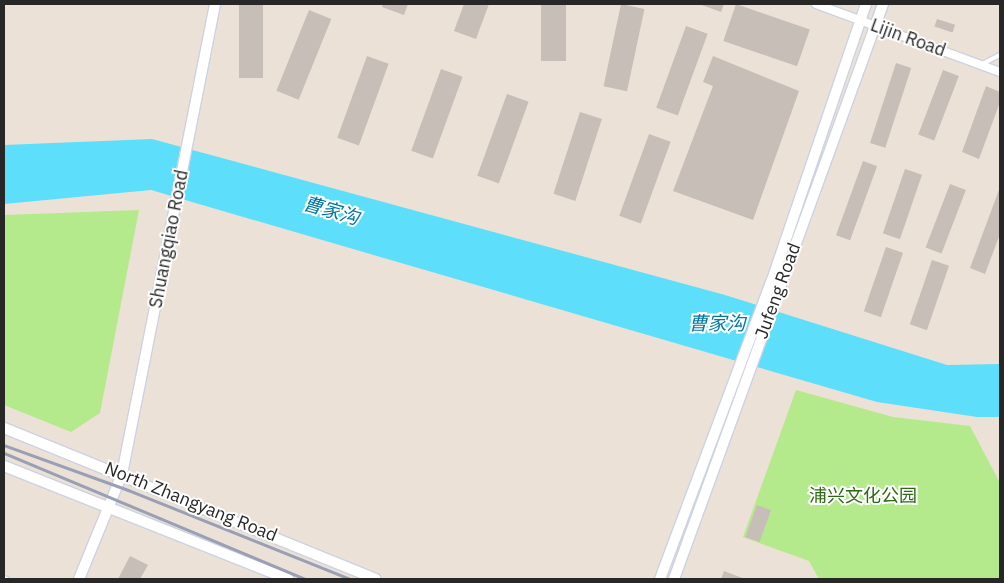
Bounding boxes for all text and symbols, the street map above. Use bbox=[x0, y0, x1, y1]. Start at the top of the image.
street label: Lijin Road bbox=[867, 14, 949, 62]
street label: Shuangqiao Road bbox=[145, 168, 193, 310]
water label: 曹家沟 bbox=[300, 192, 362, 230]
street label: Jufeng Road bbox=[751, 240, 805, 342]
water label: 曹家沟 bbox=[689, 313, 745, 335]
street label: North Zhangyang Road bbox=[102, 458, 280, 546]
park label: 浦兴文化公园 bbox=[809, 485, 917, 507]

